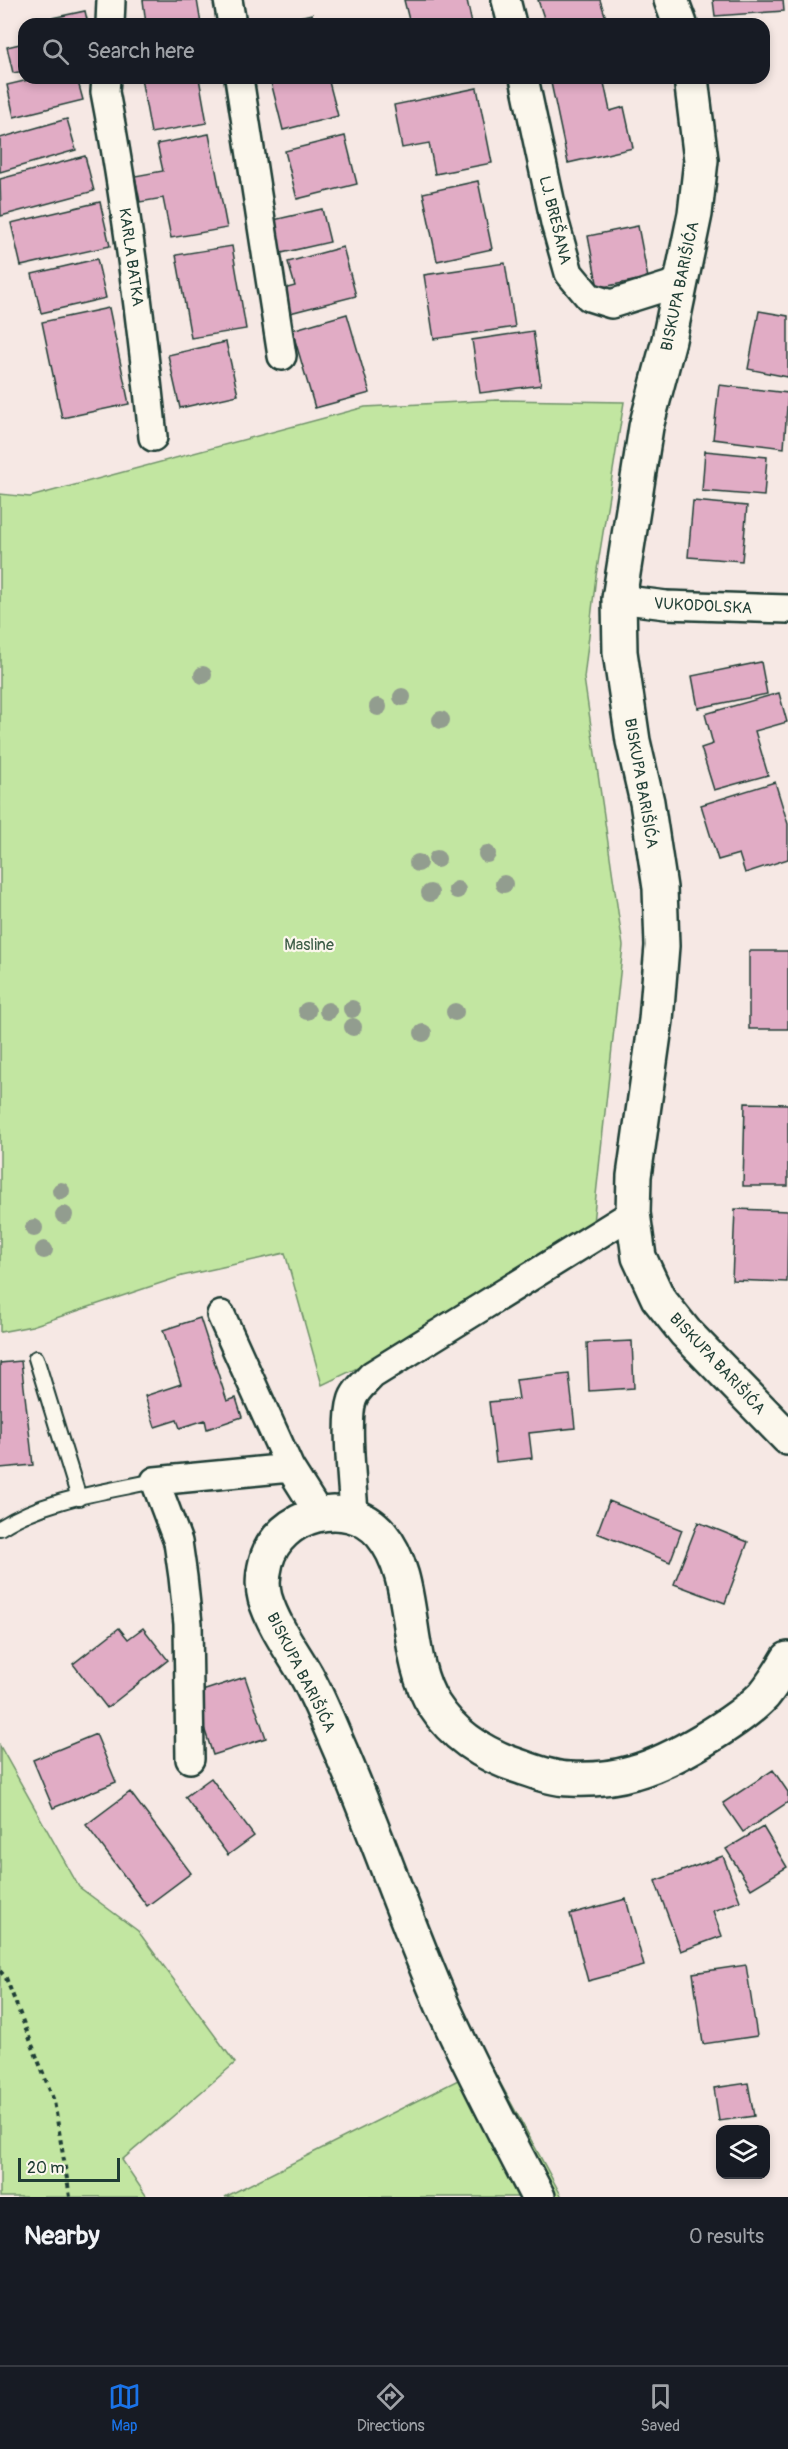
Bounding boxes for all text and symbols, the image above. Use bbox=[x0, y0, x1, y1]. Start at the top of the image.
search box bbox=[18, 18, 770, 84]
icon: search bbox=[39, 35, 72, 68]
text: Search here bbox=[87, 37, 194, 65]
street label: LJ. BREŠANA bbox=[534, 174, 577, 267]
street label: KARLA BATKA bbox=[114, 207, 148, 308]
street label: BISKUPA BARIŠIĆA bbox=[656, 220, 703, 353]
street label: VUKODOLSKA bbox=[653, 593, 753, 619]
street label: BISKUPA BARIŠIĆA bbox=[620, 716, 663, 850]
park label: Masline bbox=[284, 935, 334, 955]
street label: BISKUPA BARIŠIĆA bbox=[665, 1308, 770, 1419]
street label: BISKUPA BARIŠIĆA bbox=[262, 1609, 341, 1736]
map controls bbox=[716, 2125, 770, 2179]
button: layers bbox=[716, 2125, 770, 2179]
scale bar bbox=[18, 2155, 120, 2182]
text: 20 m bbox=[27, 2158, 65, 2178]
text: Nearby bbox=[24, 2220, 100, 2252]
text: 0 results bbox=[689, 2224, 764, 2249]
tab: Map bbox=[108, 2380, 141, 2436]
tab: Directions bbox=[357, 2380, 425, 2436]
tab: Saved bbox=[640, 2380, 680, 2436]

